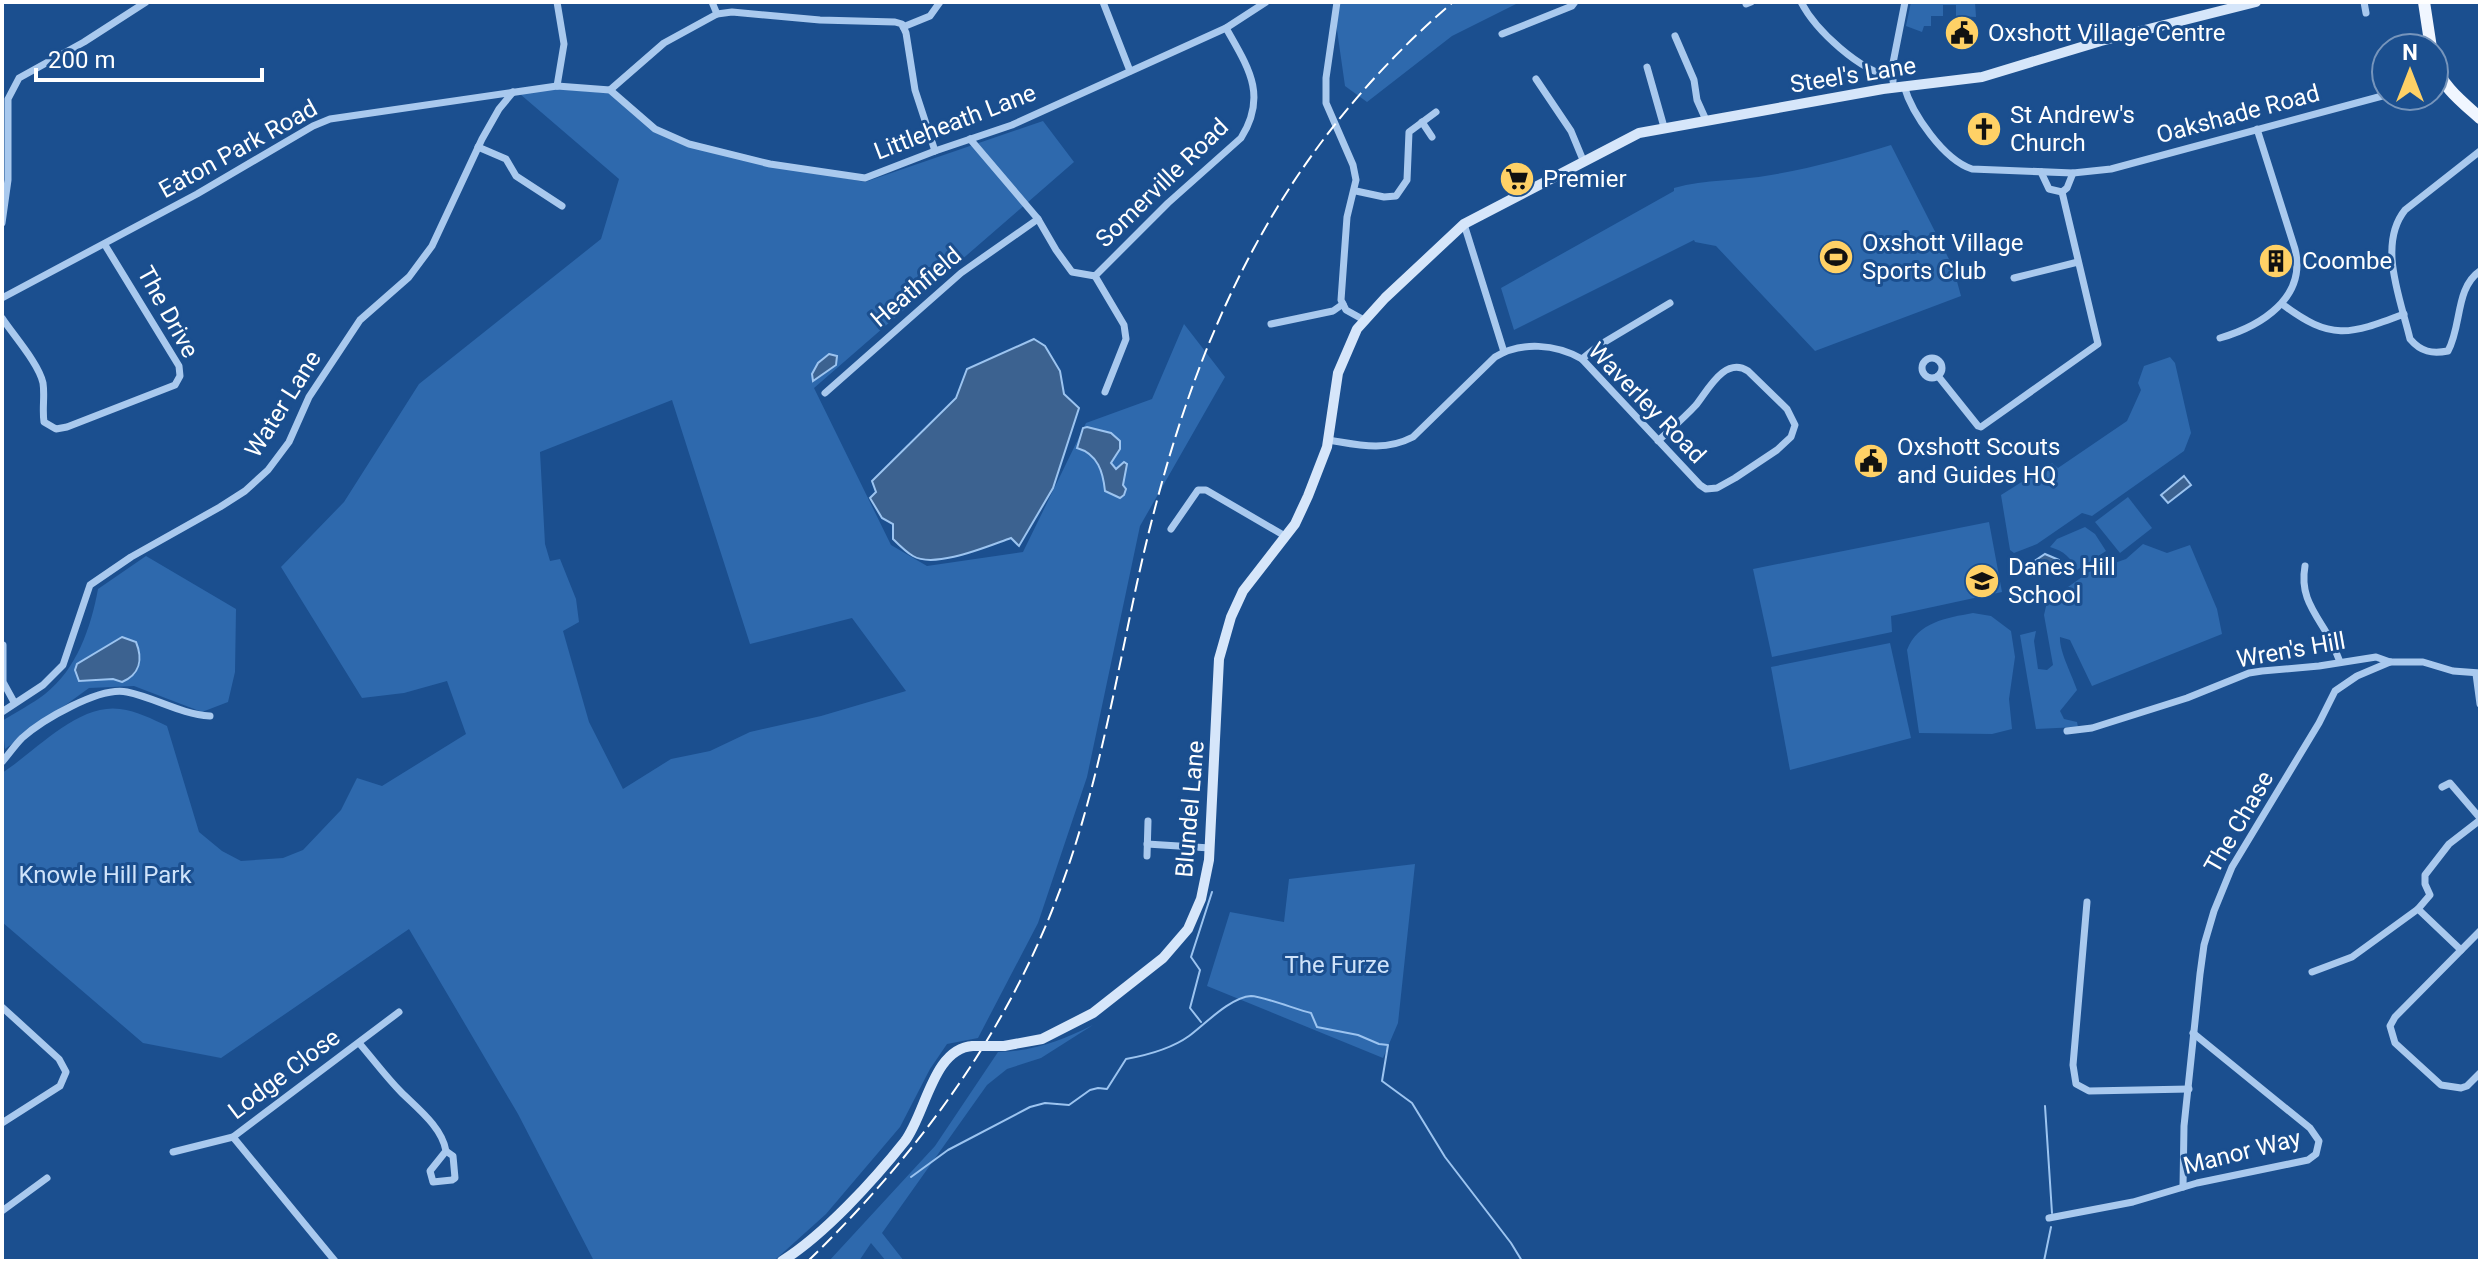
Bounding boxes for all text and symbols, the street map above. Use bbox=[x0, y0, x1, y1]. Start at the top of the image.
public building icon: Oxshott Village Centre bbox=[1943, 14, 1981, 52]
place label: Oxshott Village Centre bbox=[1988, 19, 2225, 47]
scale bar bbox=[36, 32, 262, 82]
north arrow bbox=[2370, 32, 2450, 112]
text: N bbox=[2402, 40, 2418, 65]
text: 200 m bbox=[48, 46, 115, 74]
street label: Steel's Lane bbox=[1788, 51, 1918, 99]
street label: Littleheath Lane bbox=[870, 78, 1040, 166]
street label: Oakshade Road bbox=[2153, 79, 2323, 149]
street label: Eaton Park Road bbox=[154, 94, 322, 204]
place label: St Andrew's Church bbox=[2010, 101, 2135, 157]
church icon: St Andrew's Church bbox=[1965, 110, 2003, 148]
street label: Somerville Road bbox=[1090, 113, 1234, 253]
supermarket icon: Premier bbox=[1498, 160, 1536, 198]
place label: Premier bbox=[1543, 165, 1627, 193]
place label: Oxshott Village Sports Club bbox=[1862, 229, 2023, 285]
sports icon: Oxshott Village Sports Club bbox=[1817, 238, 1855, 276]
street label: Heathfield bbox=[865, 241, 967, 333]
building icon: Coombe bbox=[2257, 242, 2295, 280]
place label: Coombe bbox=[2302, 247, 2392, 275]
street label: The Drive bbox=[131, 261, 205, 363]
street label: Waverley Road bbox=[1582, 337, 1712, 469]
street label: Water Lane bbox=[239, 345, 327, 463]
place label: Oxshott Scouts and Guides HQ bbox=[1897, 433, 2060, 489]
public building icon: Oxshott Scouts and Guides HQ bbox=[1852, 442, 1890, 480]
place label: Danes Hill School bbox=[2008, 553, 2116, 609]
school or university icon: Danes Hill School bbox=[1963, 562, 2001, 600]
street label: Wren's Hill bbox=[2234, 627, 2348, 673]
street label: Blundel Lane bbox=[1170, 739, 1210, 879]
street label: The Chase bbox=[2199, 766, 2279, 878]
park label: Knowle Hill Park bbox=[18, 861, 192, 889]
park label: The Furze bbox=[1284, 951, 1390, 979]
street label: Lodge Close bbox=[223, 1023, 345, 1125]
street label: Manor Way bbox=[2180, 1124, 2304, 1180]

